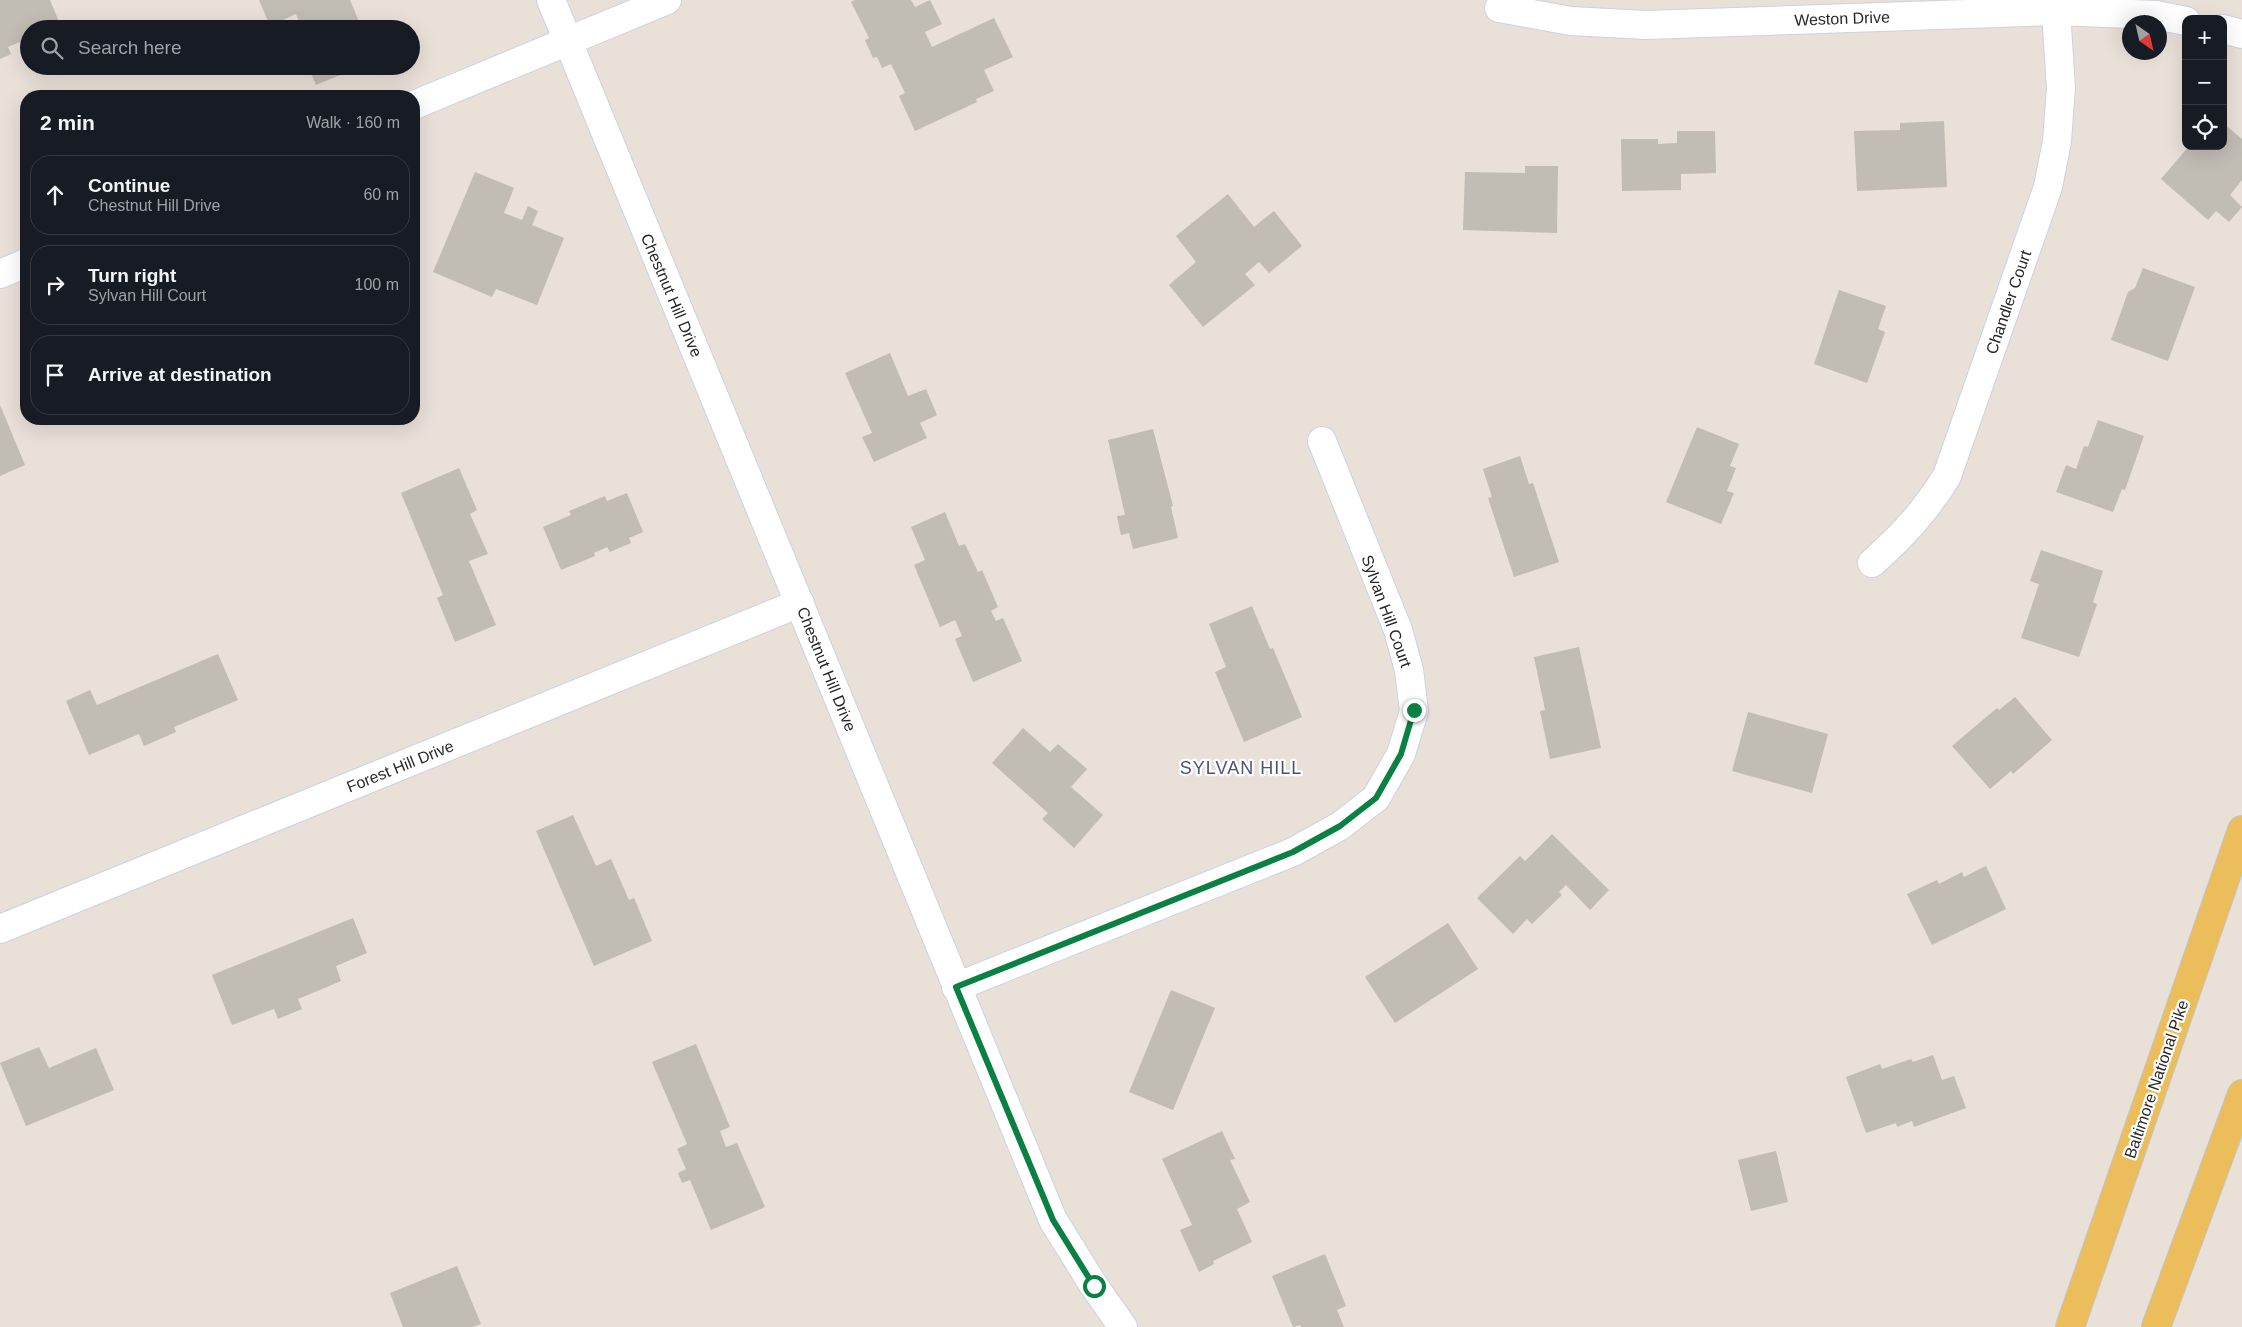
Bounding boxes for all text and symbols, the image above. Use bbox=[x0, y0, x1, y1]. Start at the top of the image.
street label: Weston Drive bbox=[1794, 8, 1890, 29]
north arrow bbox=[2122, 15, 2167, 60]
map controls bbox=[2182, 15, 2227, 150]
button: + bbox=[2182, 15, 2227, 60]
search box bbox=[20, 20, 420, 75]
icon: search bbox=[38, 34, 66, 62]
text: Search here bbox=[78, 37, 182, 58]
button: − bbox=[2182, 60, 2227, 105]
button: locate bbox=[2182, 105, 2227, 150]
text: 2 min bbox=[40, 111, 95, 134]
text: Walk · 160 m bbox=[306, 114, 400, 131]
text: Continue bbox=[88, 175, 170, 196]
icon: ahead bbox=[41, 181, 69, 209]
text: 60 m bbox=[363, 186, 399, 203]
text: Chestnut Hill Drive bbox=[88, 197, 220, 214]
street label: Chestnut Hill Drive bbox=[638, 231, 705, 360]
street label: Chandler Court bbox=[1983, 248, 2034, 356]
text: Turn right bbox=[88, 265, 176, 286]
icon: right bbox=[41, 271, 69, 299]
text: 100 m bbox=[355, 276, 399, 293]
text: Sylvan Hill Court bbox=[88, 287, 206, 304]
icon: arrive bbox=[41, 361, 69, 389]
text: Arrive at destination bbox=[88, 364, 272, 385]
street label: Sylvan Hill Court bbox=[1358, 553, 1415, 670]
street label: Chestnut Hill Drive bbox=[794, 605, 859, 734]
route end bbox=[1403, 699, 1426, 722]
street label: Forest Hill Drive bbox=[344, 737, 456, 796]
district label: SYLVAN HILL bbox=[1180, 758, 1302, 778]
street label: Baltimore National Pike bbox=[2121, 998, 2192, 1161]
route start bbox=[1083, 1275, 1106, 1298]

